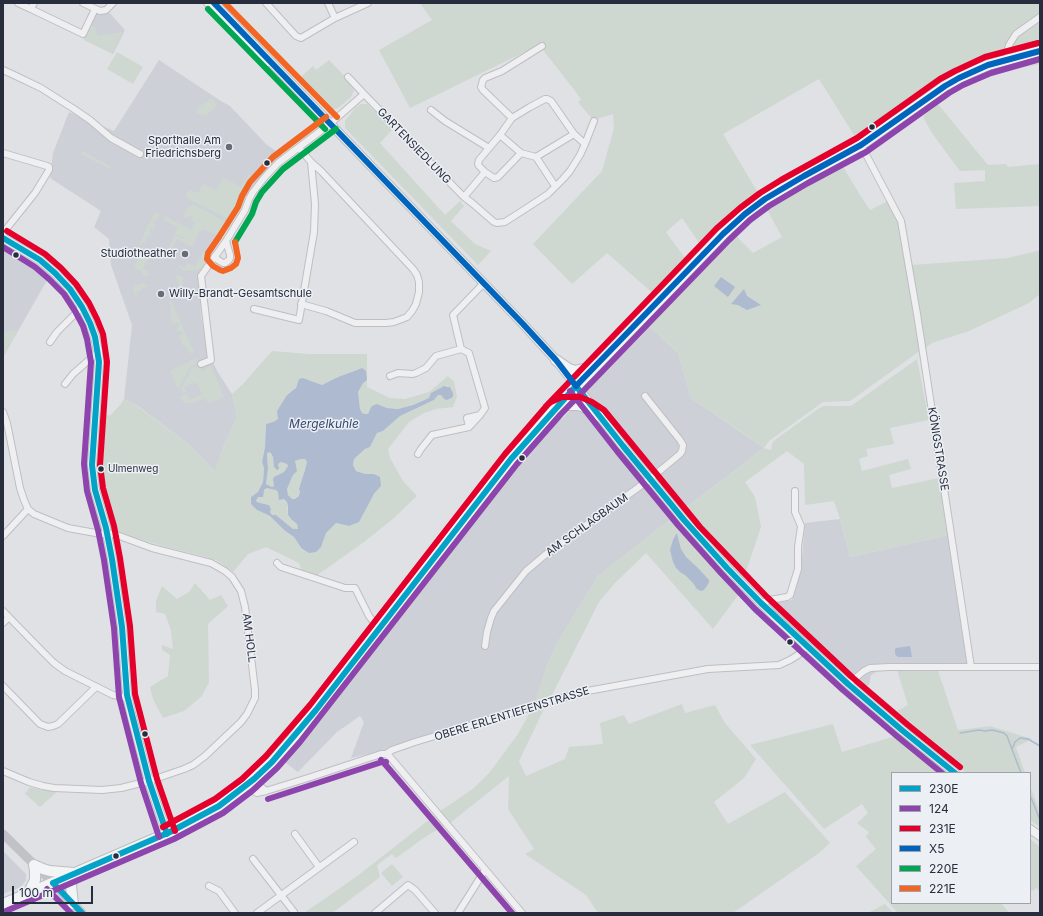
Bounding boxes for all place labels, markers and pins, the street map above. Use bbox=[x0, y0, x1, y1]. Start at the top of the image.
unlabelled marker bbox=[867, 122, 877, 132]
place label: Sporthalle Am Friedrichsberg bbox=[145, 134, 221, 160]
marker: Sporthalle Am Friedrichsberg bbox=[224, 142, 234, 152]
unlabelled marker bbox=[262, 158, 272, 168]
place label: Studiotheather bbox=[100, 247, 177, 261]
marker: Studiotheather bbox=[180, 249, 190, 259]
unlabelled marker bbox=[11, 250, 21, 260]
place label: Willy-Brandt-Gesamtschule bbox=[169, 287, 312, 301]
marker: Willy-Brandt-Gesamtschule bbox=[156, 289, 166, 299]
unlabelled marker bbox=[517, 453, 527, 463]
place label: Ulmenweg bbox=[108, 463, 158, 475]
marker: Ulmenweg bbox=[96, 464, 106, 474]
unlabelled marker bbox=[785, 637, 795, 647]
unlabelled marker bbox=[140, 729, 150, 739]
unlabelled marker bbox=[111, 851, 121, 861]

